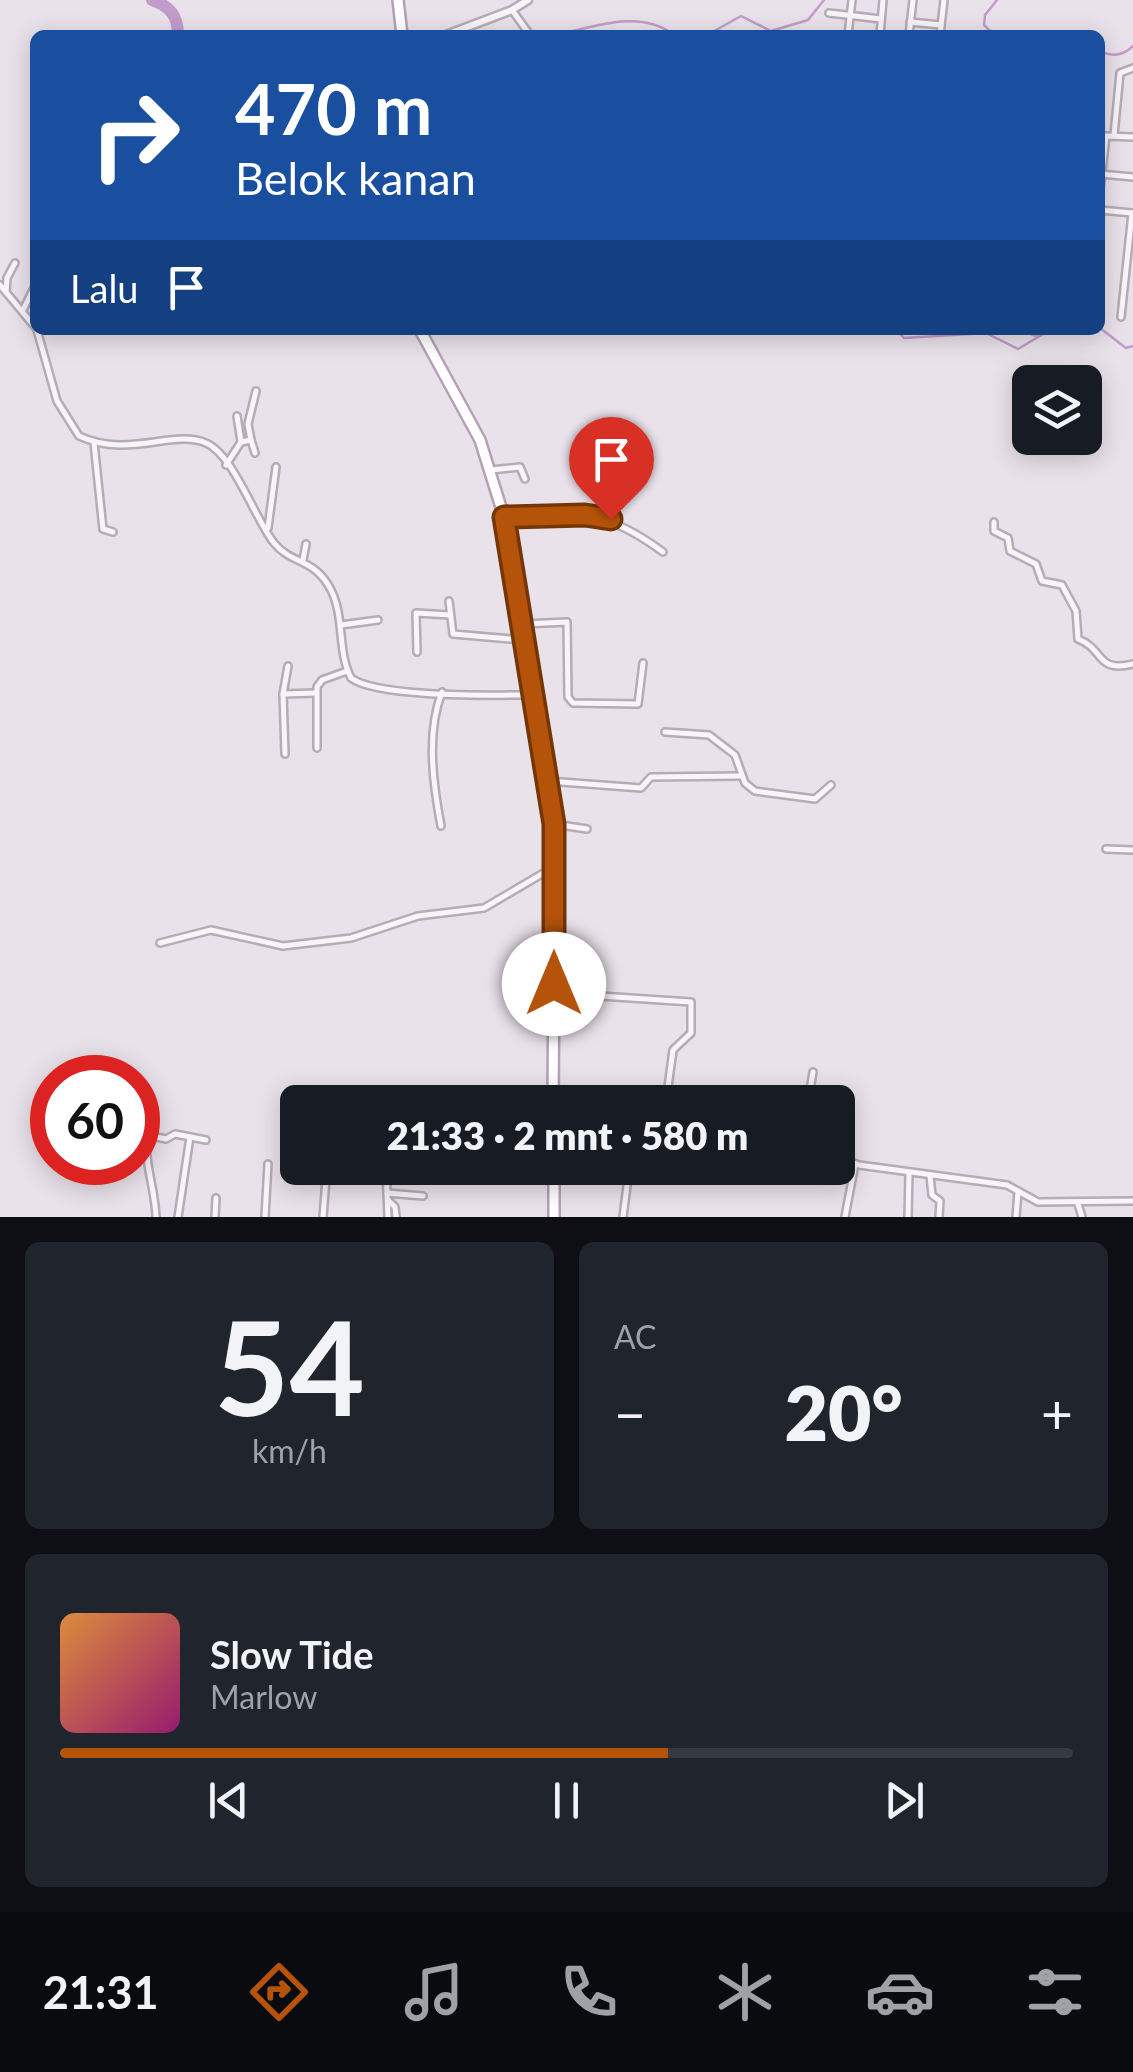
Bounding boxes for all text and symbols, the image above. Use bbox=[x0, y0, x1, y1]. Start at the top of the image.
text: 470 m bbox=[235, 66, 432, 150]
icon: right bbox=[70, 70, 200, 200]
text: Belok kanan bbox=[235, 151, 476, 205]
icon: arrive bbox=[159, 260, 214, 315]
text: Lalu bbox=[70, 265, 139, 311]
map controls bbox=[1012, 365, 1102, 455]
button: layers bbox=[1012, 365, 1102, 455]
pin bbox=[569, 417, 654, 520]
icon: arrive bbox=[584, 432, 639, 487]
position arrow bbox=[502, 932, 606, 1036]
speed limit sign: 60 bbox=[30, 1055, 160, 1185]
text: 21:33 · 2 mnt · 580 m bbox=[387, 1112, 748, 1158]
text: 54 bbox=[214, 1288, 365, 1444]
text: AC bbox=[614, 1317, 656, 1356]
text: 20° bbox=[784, 1367, 903, 1457]
text: − bbox=[614, 1380, 646, 1446]
text: + bbox=[1041, 1380, 1073, 1446]
text: km/h bbox=[252, 1431, 327, 1470]
text: Slow Tide bbox=[210, 1631, 373, 1677]
text: Marlow bbox=[210, 1677, 317, 1716]
icon: previous bbox=[201, 1773, 256, 1828]
icon: pause bbox=[539, 1773, 594, 1828]
icon: next bbox=[877, 1773, 932, 1828]
icon: directions bbox=[244, 1957, 314, 2027]
icon: music bbox=[399, 1957, 469, 2027]
icon: phone bbox=[554, 1957, 624, 2027]
icon: climate bbox=[710, 1957, 780, 2027]
icon: car bbox=[865, 1957, 935, 2027]
icon: filters bbox=[1020, 1957, 1090, 2027]
text: 21:31 bbox=[43, 1965, 159, 2019]

